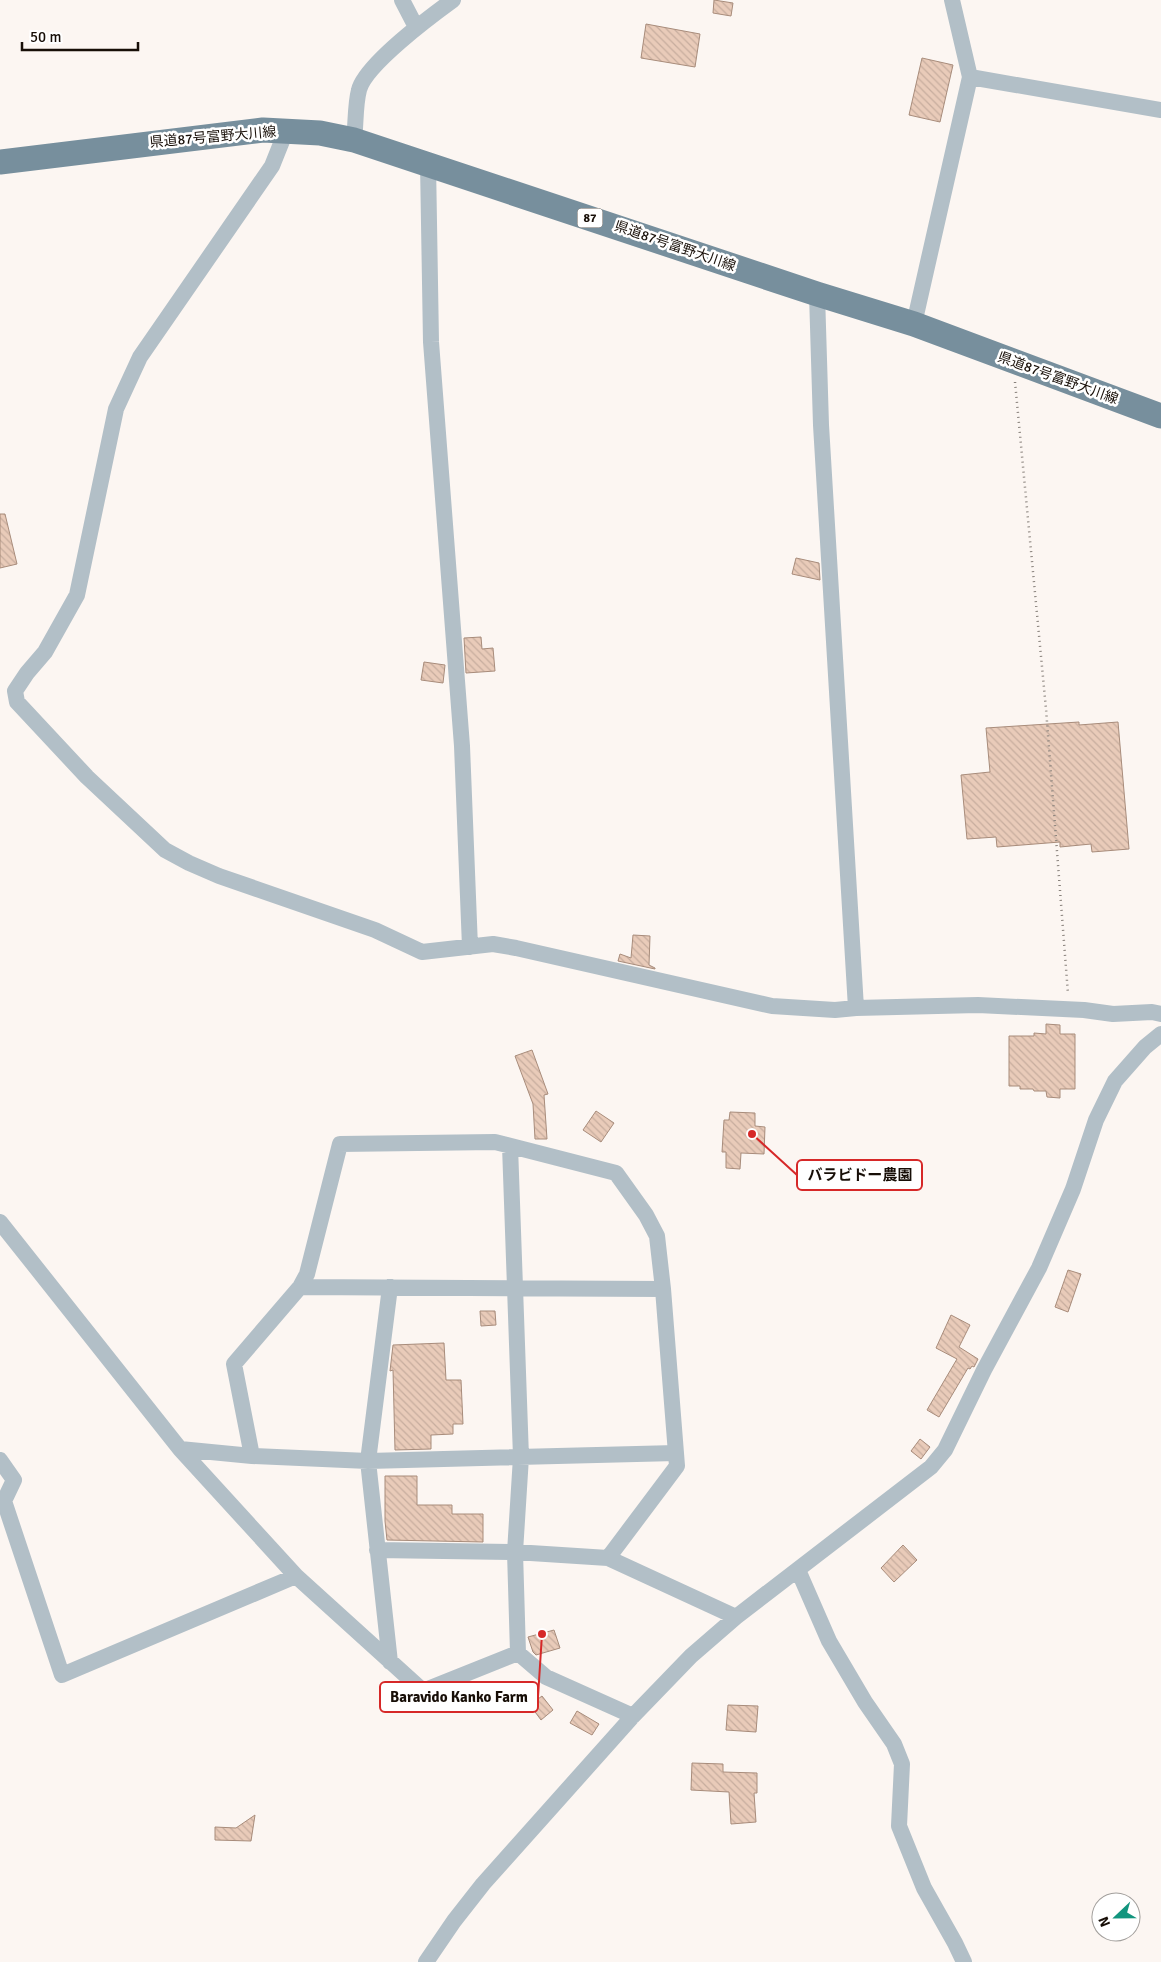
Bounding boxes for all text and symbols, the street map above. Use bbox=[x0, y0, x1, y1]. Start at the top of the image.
scale bar bbox=[22, 20, 139, 52]
text: 50 m bbox=[30, 28, 61, 46]
street label: 県道87号富野大川線 bbox=[149, 123, 277, 151]
road number: 87 bbox=[578, 208, 602, 228]
street label: 県道87号富野大川線 bbox=[612, 217, 738, 275]
street label: 県道87号富野大川線 bbox=[995, 348, 1121, 408]
callout: バラビドー農園 bbox=[797, 1160, 922, 1190]
text: バラビドー農園 bbox=[807, 1166, 913, 1184]
callout: Baravido Kanko Farm bbox=[380, 1682, 538, 1712]
text: Baravido Kanko Farm bbox=[390, 1688, 528, 1706]
north arrow bbox=[1091, 1892, 1141, 1942]
text: N bbox=[1095, 1914, 1114, 1929]

